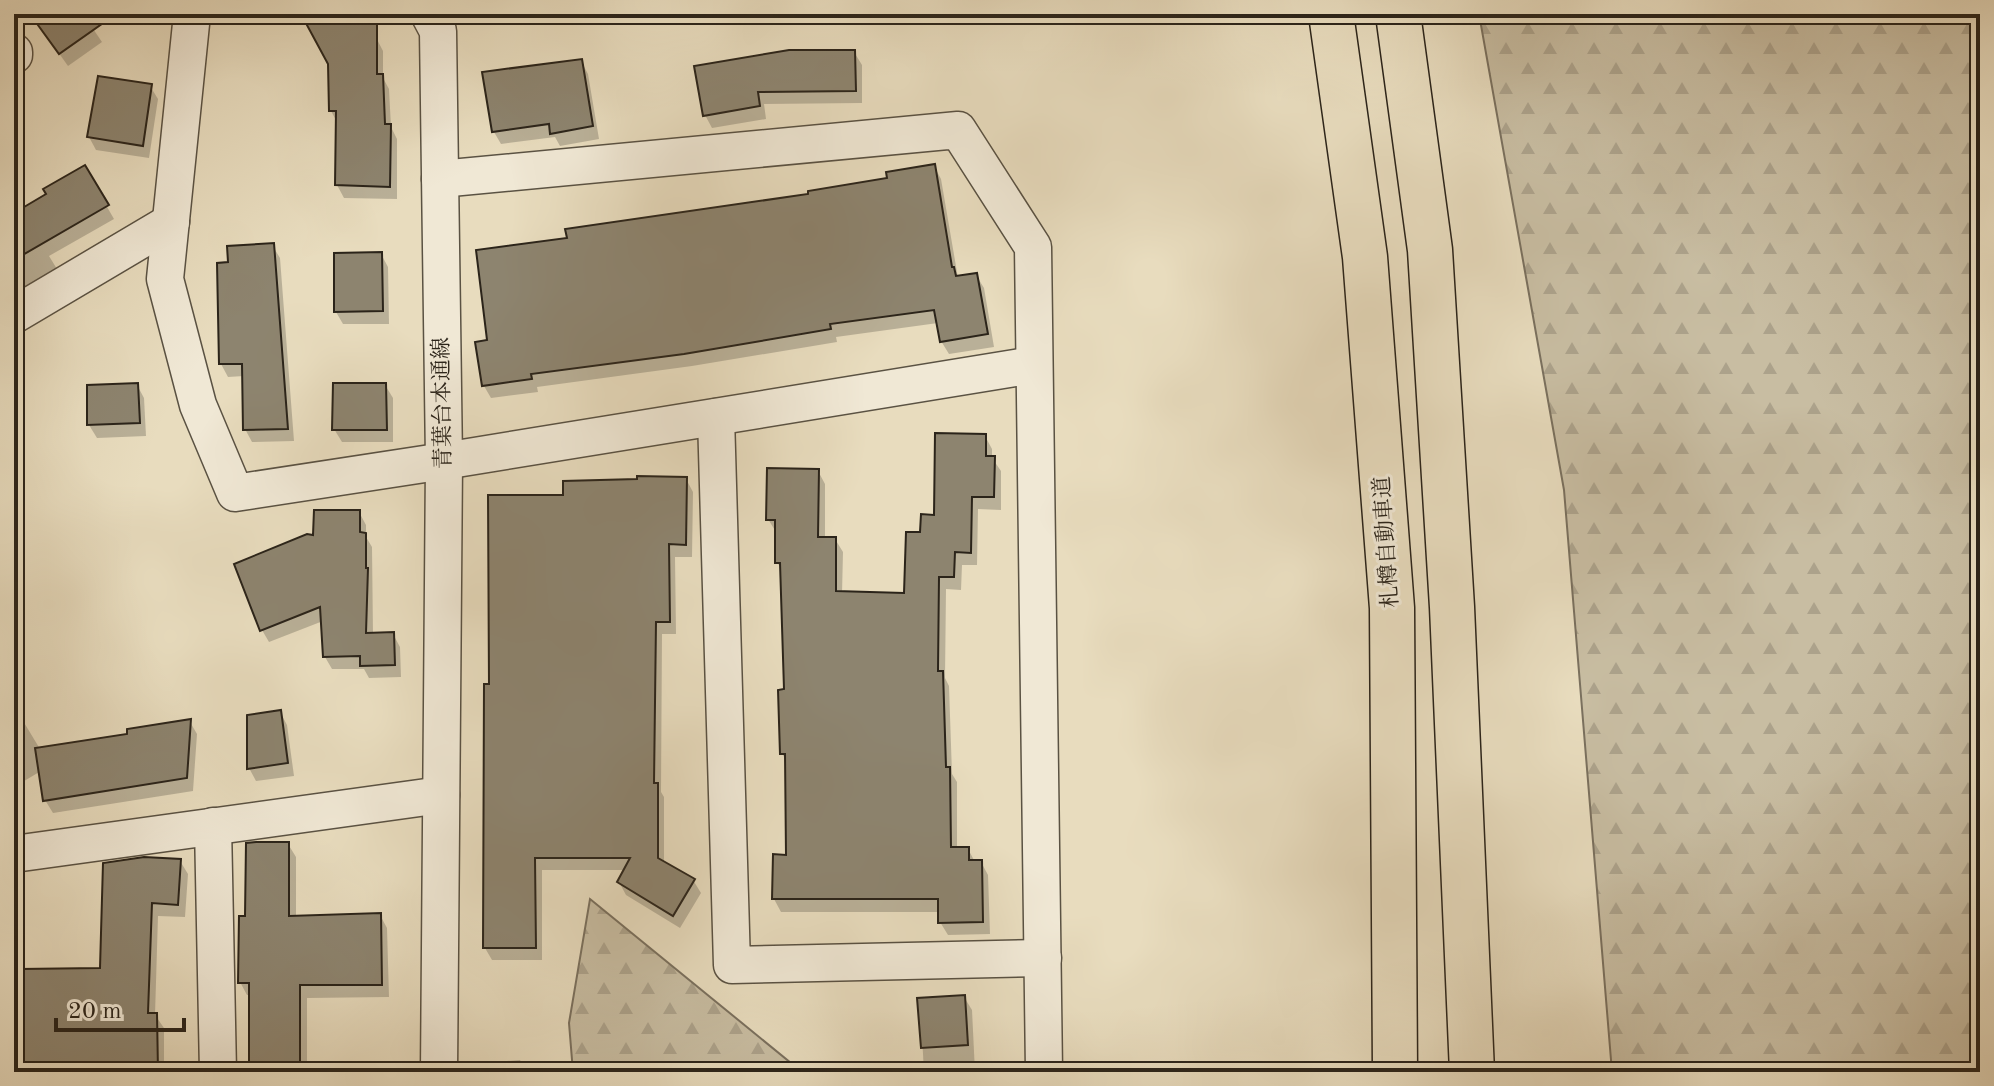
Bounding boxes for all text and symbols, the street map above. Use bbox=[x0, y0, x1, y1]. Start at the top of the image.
street label: 青葉台本通線 bbox=[429, 337, 455, 469]
street label: 札樽自動車道 bbox=[1369, 475, 1403, 609]
scale bar bbox=[56, 982, 184, 1032]
text: 20 m bbox=[68, 1000, 122, 1024]

